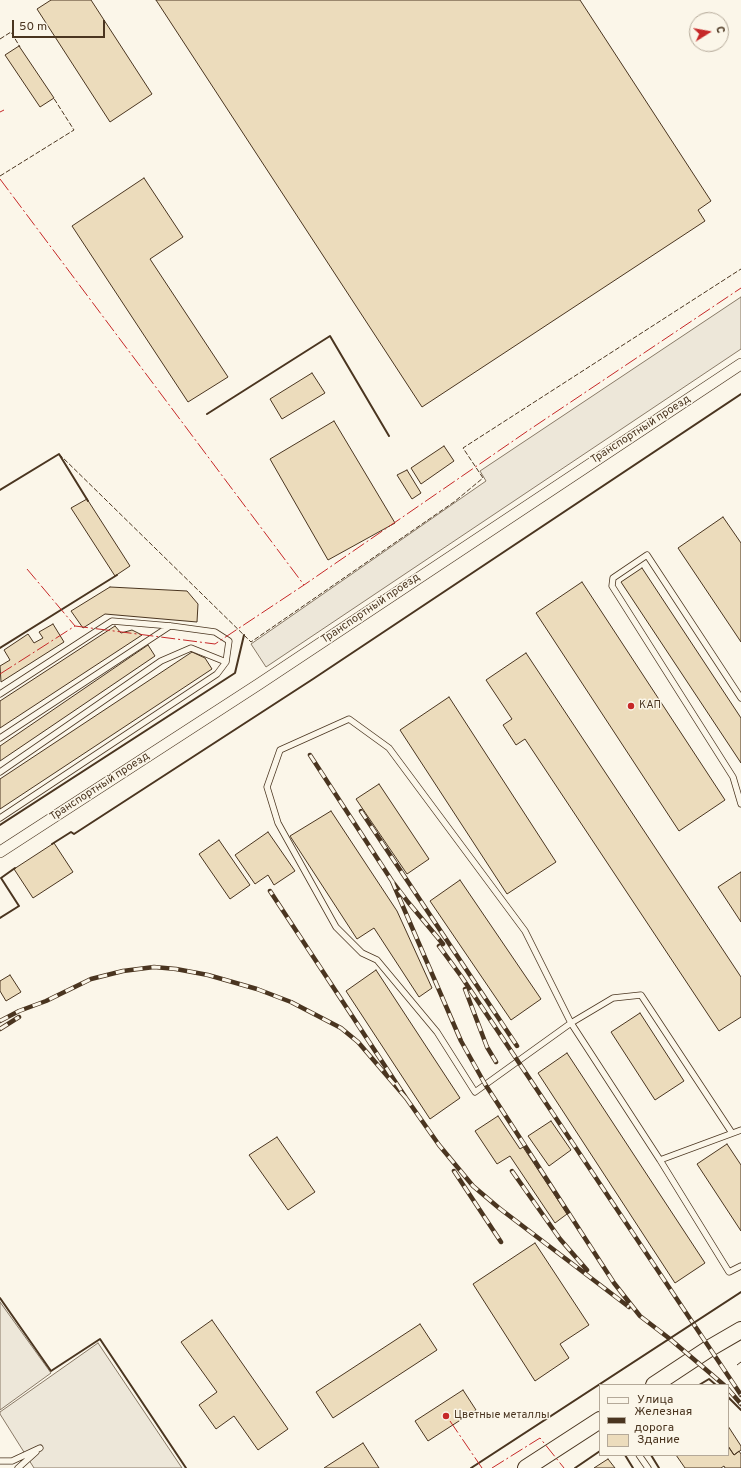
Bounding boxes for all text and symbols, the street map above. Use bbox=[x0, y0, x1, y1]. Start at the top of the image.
scale bar bbox=[14, 12, 107, 38]
north arrow bbox=[689, 12, 729, 52]
text: 50 m bbox=[19, 19, 47, 35]
text: С bbox=[712, 25, 727, 35]
street label: Транспортный проезд bbox=[589, 393, 693, 467]
street label: Транспортный проезд bbox=[319, 571, 423, 647]
place label: КАП bbox=[639, 699, 661, 713]
marker: КАП bbox=[626, 701, 636, 711]
street label: Транспортный проезд bbox=[48, 750, 152, 824]
legend bbox=[599, 1384, 729, 1456]
text: Улица bbox=[637, 1392, 673, 1408]
text: Железная дорога bbox=[634, 1404, 692, 1436]
place label: Цветные металлы bbox=[454, 1409, 549, 1423]
marker: Цветные металлы bbox=[441, 1411, 451, 1421]
text: Здание bbox=[637, 1432, 680, 1448]

